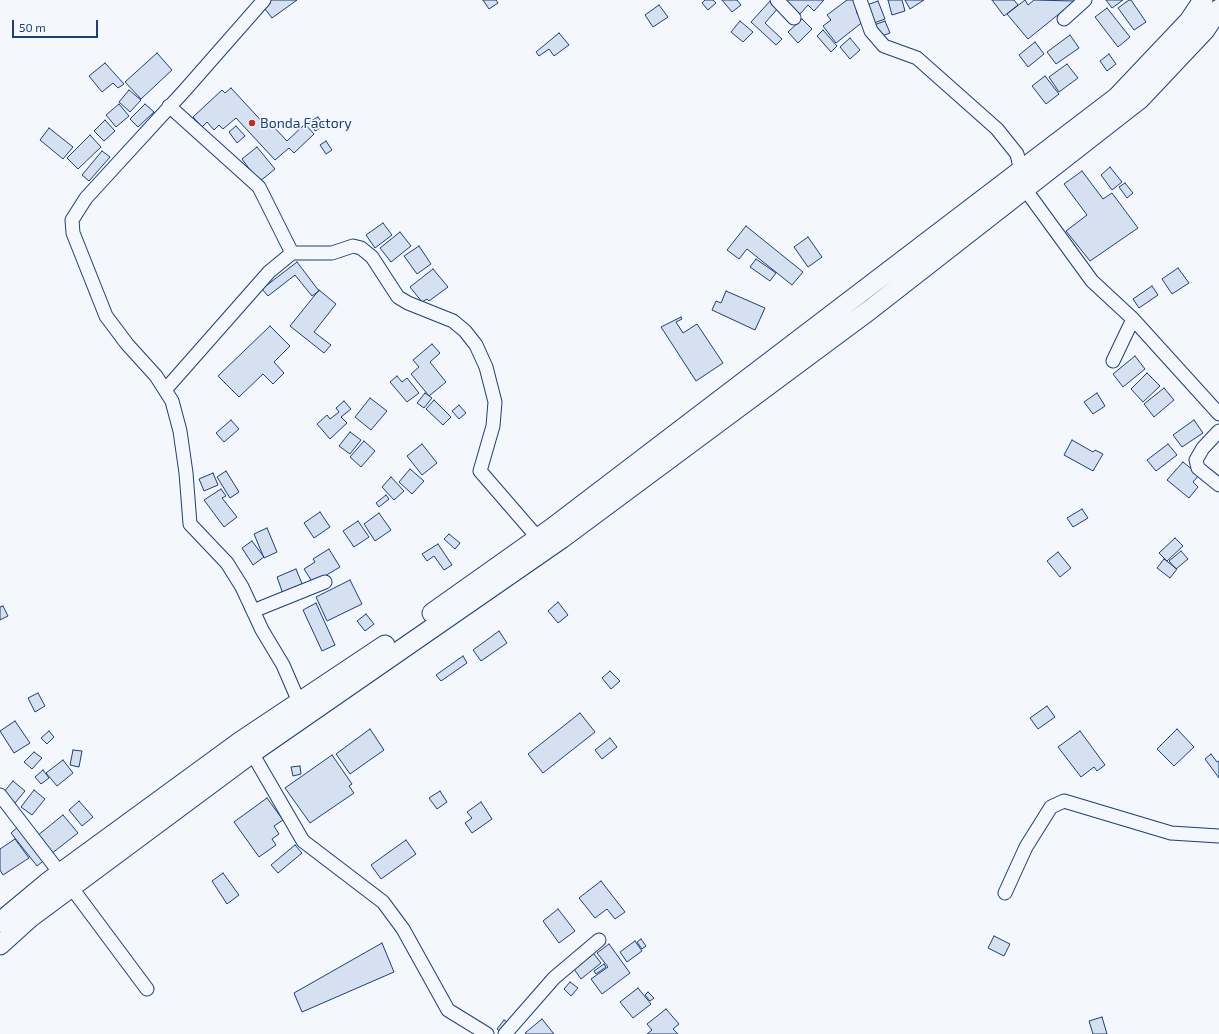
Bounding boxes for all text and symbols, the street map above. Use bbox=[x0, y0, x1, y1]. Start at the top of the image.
scale bar bbox=[14, 12, 100, 38]
text: 50 m bbox=[19, 20, 46, 34]
place label: Bonda Factory bbox=[260, 115, 352, 131]
marker: Bonda Factory bbox=[247, 118, 257, 128]

